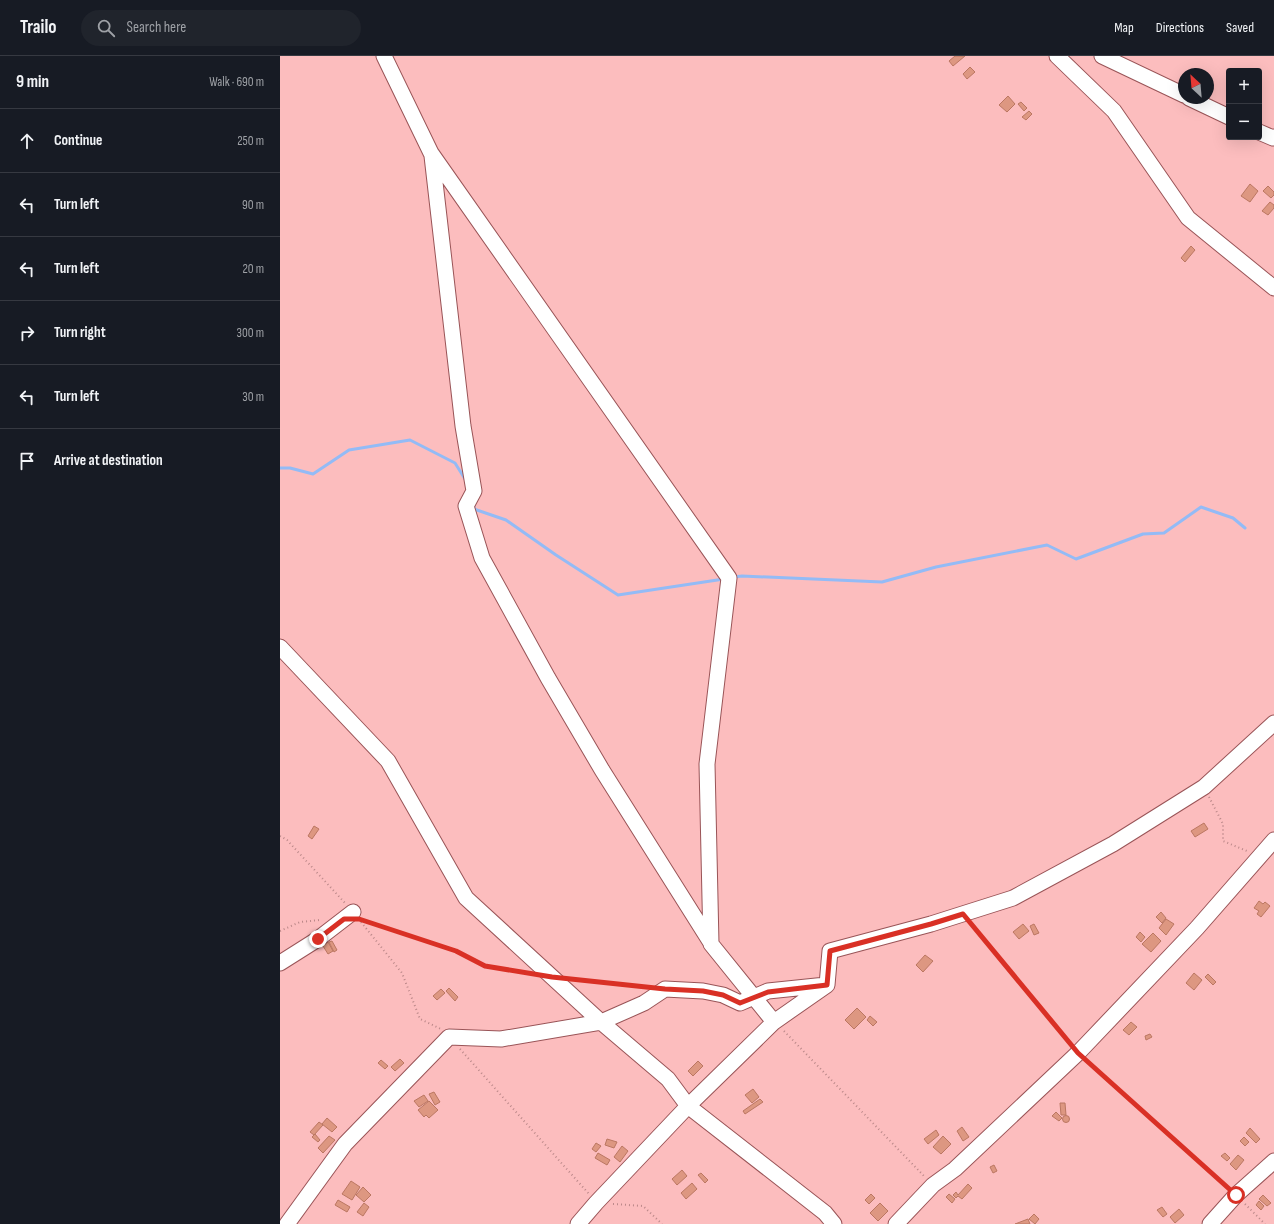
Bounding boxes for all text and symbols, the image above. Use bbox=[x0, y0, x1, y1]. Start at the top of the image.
search box bbox=[81, 10, 361, 46]
text: Trailo bbox=[20, 16, 57, 39]
icon: search bbox=[95, 17, 117, 39]
text: Search here bbox=[127, 18, 186, 37]
text: Map bbox=[1114, 19, 1134, 36]
text: Directions bbox=[1156, 19, 1204, 36]
text: Saved bbox=[1226, 19, 1254, 36]
north arrow bbox=[1178, 68, 1214, 104]
map controls bbox=[1226, 68, 1262, 140]
button: + bbox=[1226, 68, 1262, 104]
text: 9 min bbox=[16, 72, 49, 92]
text: Walk · 690 m bbox=[209, 74, 264, 90]
button: − bbox=[1226, 104, 1262, 140]
icon: ahead bbox=[16, 130, 38, 152]
text: Continue bbox=[54, 131, 103, 150]
text: 250 m bbox=[237, 133, 264, 149]
icon: left bbox=[16, 194, 38, 216]
text: Turn left bbox=[54, 195, 99, 214]
text: 90 m bbox=[242, 197, 264, 213]
icon: left bbox=[16, 258, 38, 280]
text: Turn left bbox=[54, 259, 99, 278]
text: 20 m bbox=[242, 261, 264, 277]
icon: right bbox=[16, 322, 38, 344]
text: Turn right bbox=[54, 323, 106, 342]
text: 300 m bbox=[237, 325, 264, 341]
icon: left bbox=[16, 386, 38, 408]
text: Turn left bbox=[54, 387, 99, 406]
text: 30 m bbox=[242, 389, 264, 405]
icon: arrive bbox=[16, 450, 38, 472]
text: Arrive at destination bbox=[54, 451, 163, 470]
route end bbox=[309, 930, 327, 948]
route start bbox=[1227, 1186, 1245, 1204]

